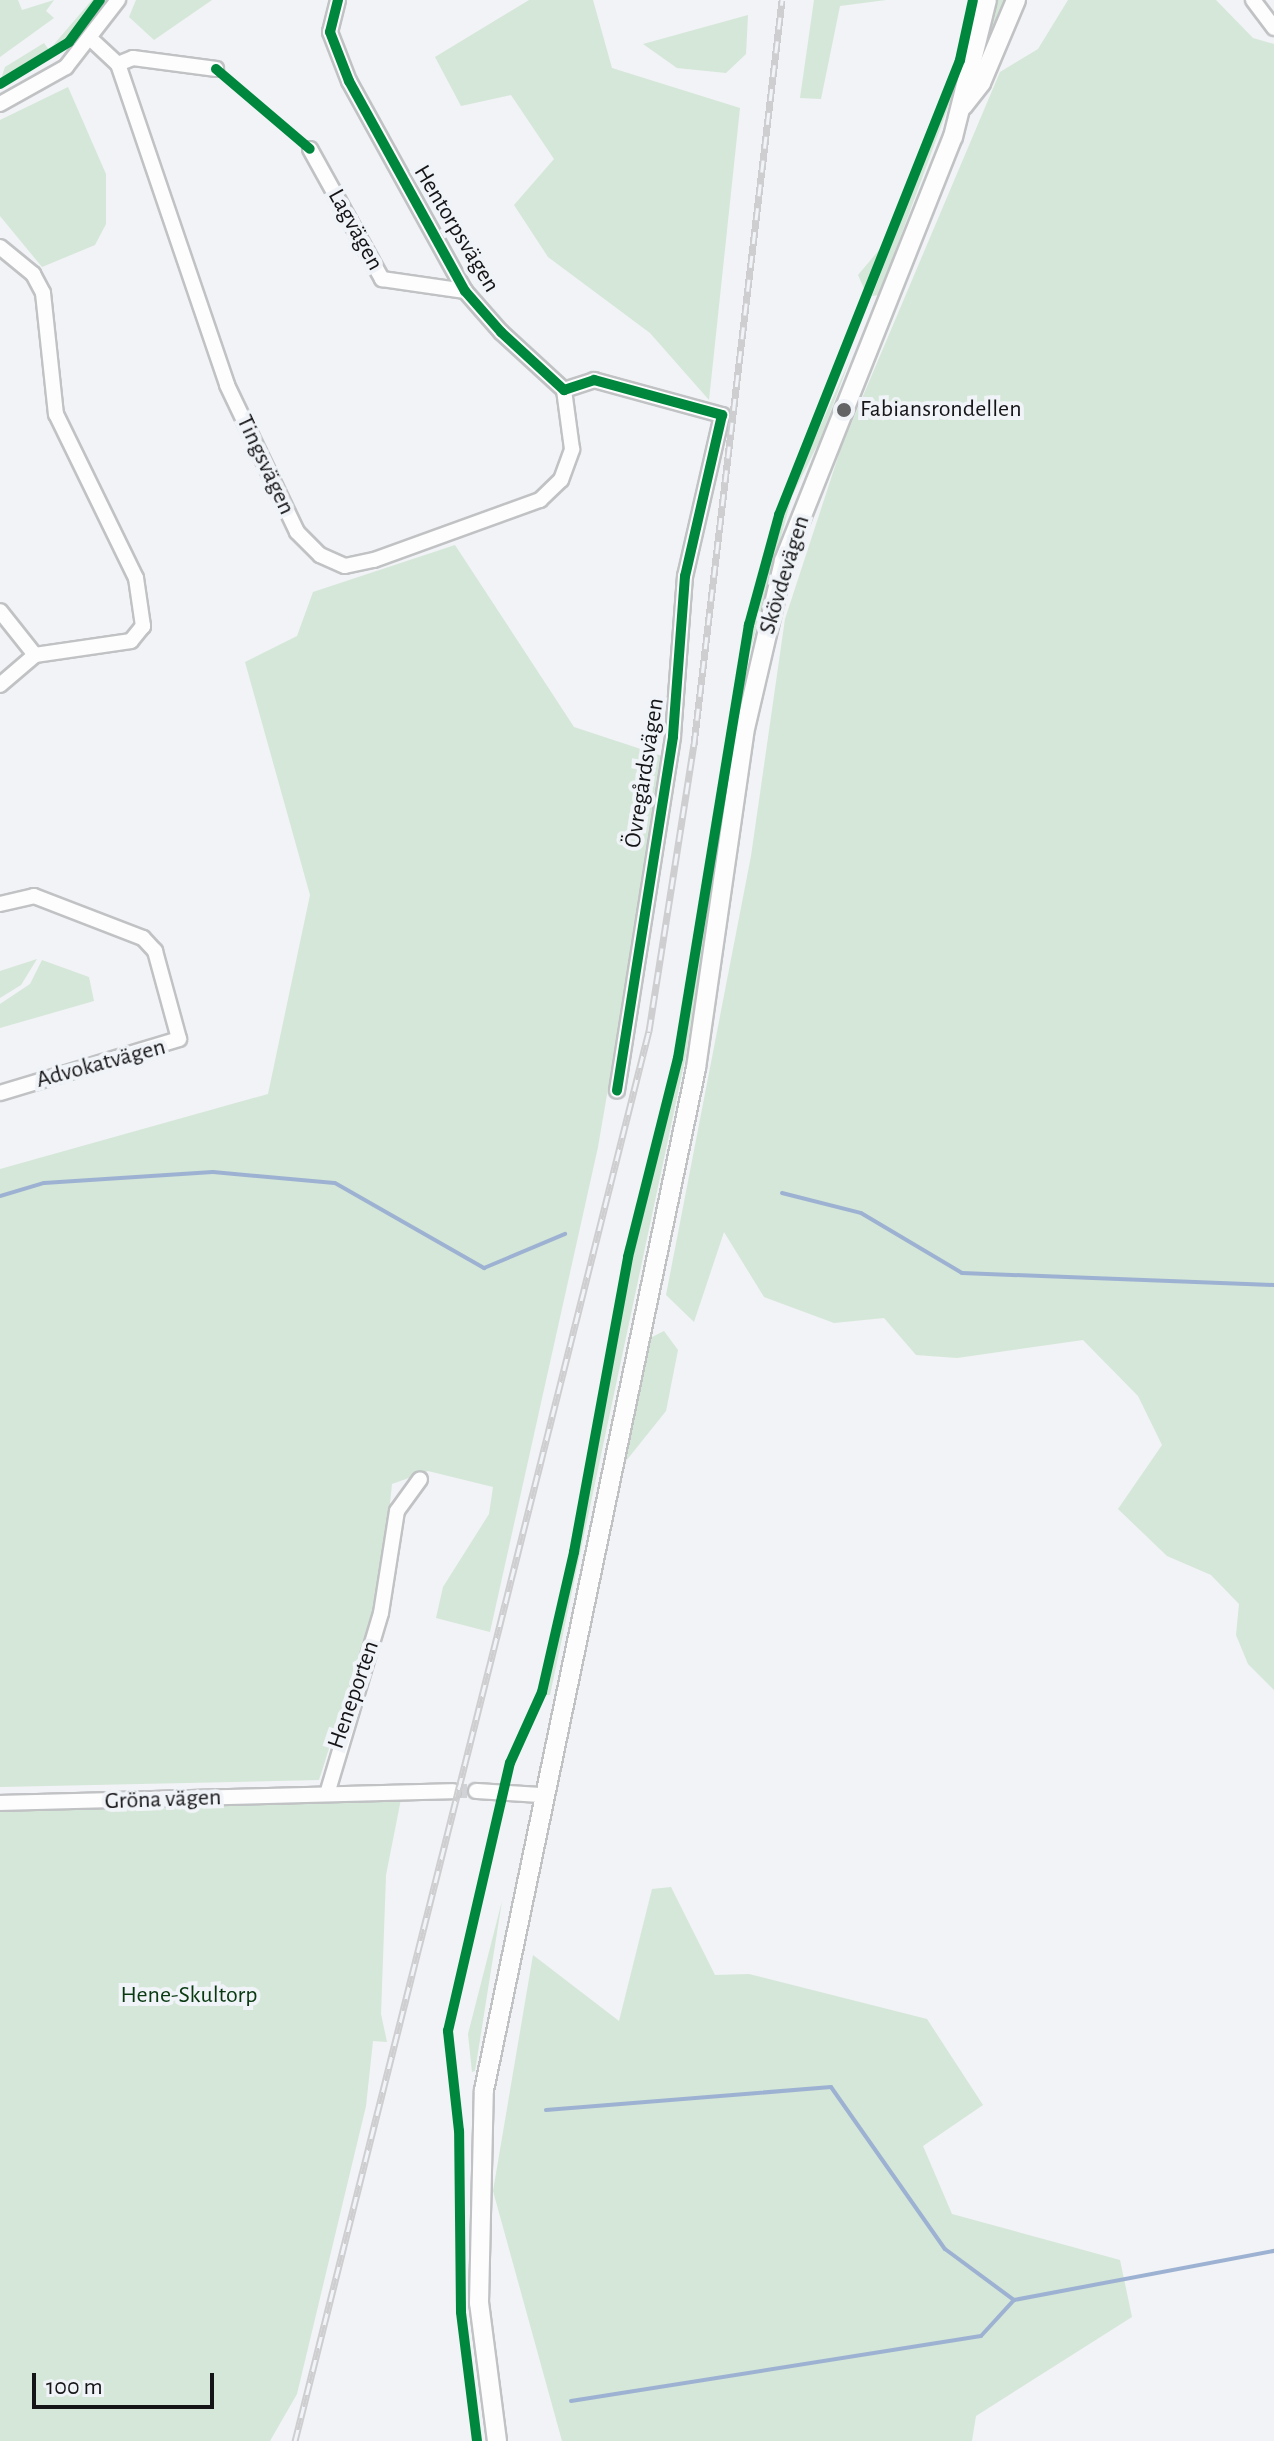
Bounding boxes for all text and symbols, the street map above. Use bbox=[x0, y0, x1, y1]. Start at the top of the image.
street label: Hentorpsvägen bbox=[407, 160, 505, 298]
street label: Lagvägen bbox=[321, 184, 389, 276]
place label: Fabiansrondellen bbox=[860, 396, 1022, 424]
marker: Fabiansrondellen bbox=[835, 401, 853, 419]
street label: Tingsvägen bbox=[229, 411, 301, 519]
street label: Skövdevägen bbox=[753, 512, 817, 638]
street label: Övregårdsvägen bbox=[619, 696, 671, 850]
street label: Advokatvägen bbox=[33, 1033, 169, 1095]
street label: Heneporten bbox=[322, 1637, 386, 1753]
street label: Gröna vägen bbox=[104, 1784, 222, 1816]
park label: Hene-Skultorp bbox=[121, 1982, 257, 2010]
scale bar bbox=[36, 2357, 218, 2407]
text: 100 m bbox=[46, 2375, 103, 2399]

